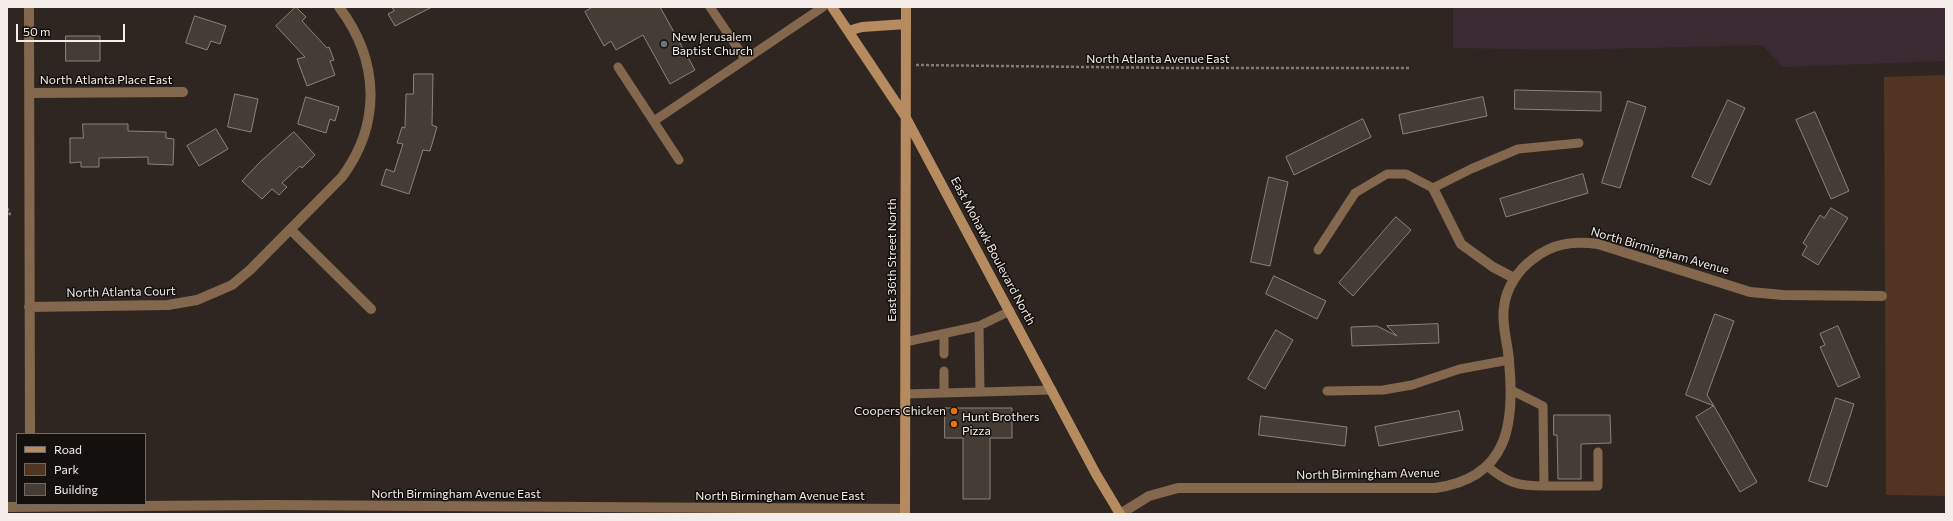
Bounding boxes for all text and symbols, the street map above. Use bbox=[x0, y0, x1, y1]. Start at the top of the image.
scale bar bbox=[18, 16, 127, 42]
text: 50 m bbox=[23, 24, 51, 38]
place label: New Jerusalem Baptist Church bbox=[672, 30, 753, 58]
marker: New Jerusalem Baptist Church bbox=[659, 39, 669, 49]
street label: North Atlanta Avenue East bbox=[1086, 52, 1230, 66]
street label: North Atlanta Place East bbox=[40, 73, 172, 87]
street label: East Mohawk Boulevard North bbox=[948, 174, 1038, 328]
street label: East 36th Street North bbox=[885, 198, 899, 322]
street label: North Birmingham Avenue bbox=[1589, 224, 1731, 278]
street label: North Atlanta Court bbox=[66, 284, 176, 300]
place label: Coopers Chicken bbox=[854, 404, 946, 418]
marker: Coopers Chicken bbox=[949, 406, 959, 416]
place label: Hunt Brothers Pizza bbox=[962, 410, 1039, 438]
marker: Hunt Brothers Pizza bbox=[949, 419, 959, 429]
legend bbox=[16, 433, 146, 505]
text: Road bbox=[54, 442, 82, 456]
text: Park bbox=[54, 462, 79, 476]
street label: North Birmingham Avenue bbox=[1296, 466, 1440, 482]
text: Building bbox=[54, 482, 98, 496]
street label: North Birmingham Avenue East bbox=[371, 487, 541, 501]
street label: North Birmingham Avenue East bbox=[695, 489, 865, 503]

